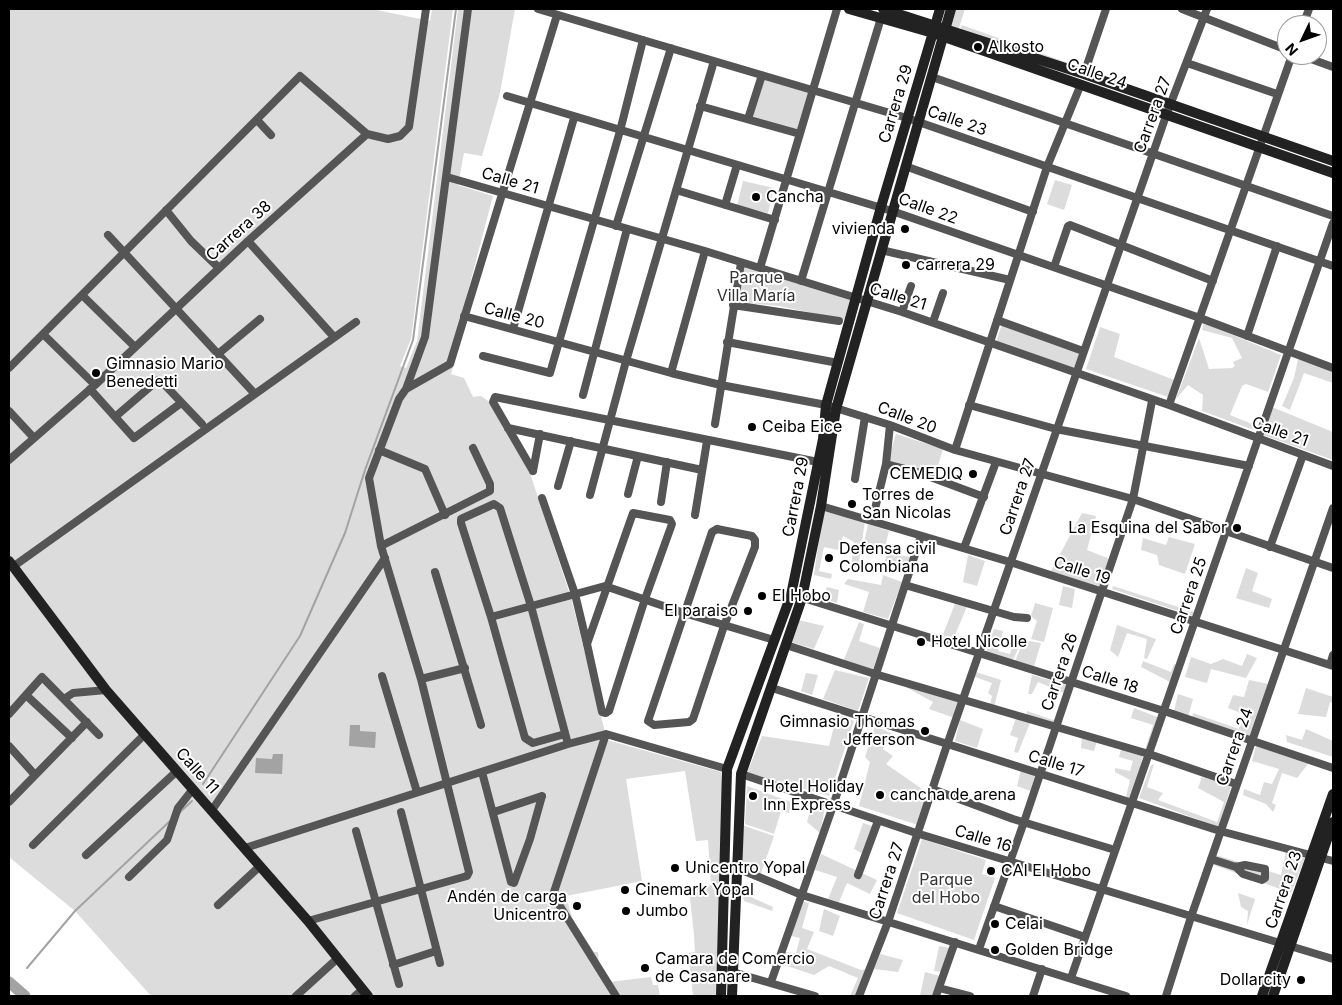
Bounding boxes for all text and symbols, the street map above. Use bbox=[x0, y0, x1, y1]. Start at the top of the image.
north arrow bbox=[1277, 15, 1327, 65]
place label: Alkosto bbox=[988, 37, 1044, 57]
text: N bbox=[1281, 40, 1301, 59]
marker: Alkosto bbox=[972, 41, 984, 53]
street label: Calle 24 bbox=[1065, 55, 1129, 93]
street label: Carrera 29 bbox=[875, 62, 917, 146]
street label: Carrera 27 bbox=[1130, 74, 1176, 156]
street label: Calle 23 bbox=[925, 102, 989, 140]
street label: Calle 21 bbox=[479, 164, 541, 198]
place label: Cancha bbox=[766, 187, 824, 207]
street label: Calle 22 bbox=[896, 189, 960, 229]
marker: Cancha bbox=[750, 191, 762, 203]
street label: Carrera 38 bbox=[202, 197, 276, 265]
place label: vivienda bbox=[832, 219, 895, 239]
marker: vivienda bbox=[899, 223, 911, 235]
place label: carrera 29 bbox=[916, 255, 995, 275]
marker: carrera 29 bbox=[900, 259, 912, 271]
park label: Parque Villa María bbox=[717, 268, 795, 306]
street label: Calle 21 bbox=[867, 279, 929, 315]
street label: Calle 20 bbox=[482, 299, 546, 333]
place label: Gimnasio Mario Benedetti bbox=[106, 354, 224, 392]
marker: Gimnasio Mario Benedetti bbox=[90, 367, 102, 379]
street label: Calle 20 bbox=[875, 398, 939, 438]
street label: Calle 21 bbox=[1249, 413, 1311, 451]
place label: Ceiba Eice bbox=[762, 417, 842, 437]
marker: Ceiba Eice bbox=[746, 421, 758, 433]
street label: Carrera 29 bbox=[779, 455, 813, 539]
street label: Carrera 27 bbox=[996, 456, 1040, 538]
place label: CEMEDIQ bbox=[890, 464, 963, 484]
marker: CEMEDIQ bbox=[967, 468, 979, 480]
place label: Torres de San Nicolas bbox=[862, 485, 951, 523]
marker: Torres de San Nicolas bbox=[846, 498, 858, 510]
place label: La Esquina del Sabor bbox=[1068, 518, 1227, 538]
marker: La Esquina del Sabor bbox=[1231, 522, 1243, 534]
place label: Defensa civil Colombiana bbox=[839, 539, 936, 577]
marker: Defensa civil Colombiana bbox=[823, 552, 835, 564]
street label: Calle 19 bbox=[1051, 553, 1113, 589]
street label: Carrera 25 bbox=[1167, 555, 1211, 637]
place label: El Hobo bbox=[772, 586, 831, 606]
marker: El Hobo bbox=[756, 590, 768, 602]
place label: El paraiso bbox=[664, 601, 738, 621]
marker: El paraiso bbox=[742, 605, 754, 617]
street label: Carrera 26 bbox=[1038, 630, 1082, 714]
place label: Hotel Nicolle bbox=[931, 632, 1027, 652]
marker: Hotel Nicolle bbox=[915, 636, 927, 648]
street label: Calle 18 bbox=[1079, 662, 1141, 698]
street label: Carrera 24 bbox=[1213, 705, 1257, 789]
place label: Gimnasio Thomas Jefferson bbox=[779, 712, 915, 750]
marker: Gimnasio Thomas Jefferson bbox=[919, 725, 931, 737]
street label: Calle 11 bbox=[171, 744, 223, 798]
street label: Calle 17 bbox=[1026, 746, 1086, 782]
place label: Hotel Holiday Inn Express bbox=[763, 777, 864, 815]
place label: cancha de arena bbox=[890, 785, 1016, 805]
marker: cancha de arena bbox=[874, 789, 886, 801]
marker: Hotel Holiday Inn Express bbox=[747, 790, 759, 802]
street label: Calle 16 bbox=[952, 821, 1014, 857]
street label: Carrera 27 bbox=[865, 840, 909, 922]
street label: Carrera 23 bbox=[1262, 848, 1306, 932]
place label: Unicentro Yopal bbox=[685, 858, 805, 878]
place label: CAI El Hobo bbox=[1001, 861, 1091, 881]
marker: Unicentro Yopal bbox=[669, 862, 681, 874]
marker: CAI El Hobo bbox=[985, 865, 997, 877]
park label: Parque del Hobo bbox=[912, 870, 980, 908]
place label: Cinemark Yopal bbox=[635, 880, 754, 900]
marker: Cinemark Yopal bbox=[619, 884, 631, 896]
place label: Andén de carga Unicentro bbox=[447, 887, 567, 925]
marker: Andén de carga Unicentro bbox=[571, 900, 583, 912]
place label: Jumbo bbox=[636, 901, 688, 921]
marker: Jumbo bbox=[620, 905, 632, 917]
place label: Celai bbox=[1005, 914, 1043, 934]
marker: Celai bbox=[989, 918, 1001, 930]
place label: Golden Bridge bbox=[1005, 940, 1113, 960]
marker: Golden Bridge bbox=[989, 944, 1001, 956]
place label: Camara de Comercio de Casanare bbox=[655, 949, 815, 987]
marker: Camara de Comercio de Casanare bbox=[639, 962, 651, 974]
place label: Dollarcity bbox=[1220, 970, 1291, 990]
marker: Dollarcity bbox=[1295, 974, 1307, 986]

